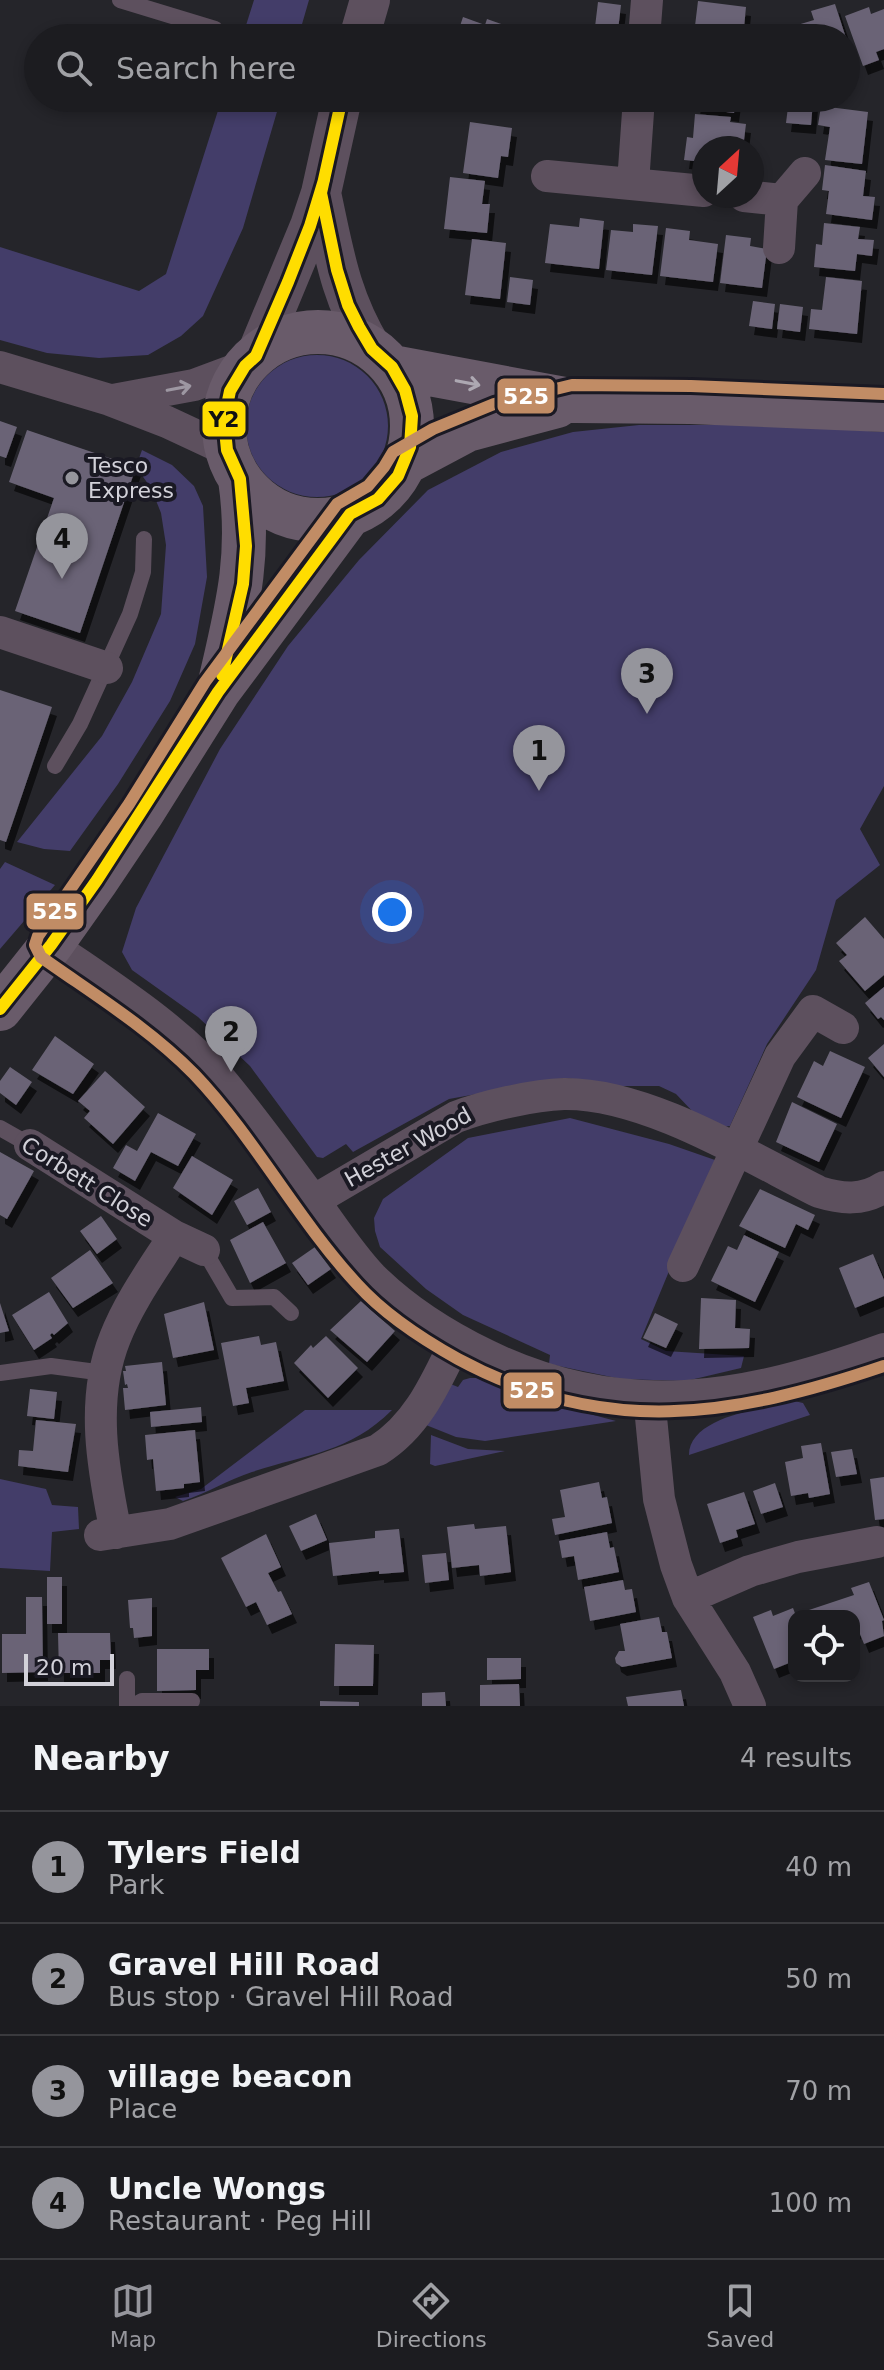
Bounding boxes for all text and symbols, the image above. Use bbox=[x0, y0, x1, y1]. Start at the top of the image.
search box bbox=[24, 24, 860, 112]
icon: search bbox=[52, 46, 96, 90]
text: Search here bbox=[116, 51, 296, 86]
north arrow bbox=[692, 136, 764, 208]
one-way arrow bbox=[455, 376, 480, 391]
line badge: 525 bbox=[496, 377, 556, 415]
one-way arrow bbox=[166, 380, 191, 395]
text: 525 bbox=[503, 384, 549, 409]
line badge: Y2 bbox=[201, 400, 247, 438]
text: Y2 bbox=[207, 407, 240, 432]
place label: Tesco Express bbox=[87, 453, 174, 503]
marker: Tesco Express bbox=[63, 469, 81, 487]
pin: 4 bbox=[36, 513, 88, 579]
pin: 3 bbox=[621, 648, 673, 714]
pin: 1 bbox=[513, 725, 565, 791]
line badge: 525 bbox=[25, 892, 85, 931]
your location bbox=[372, 892, 412, 932]
text: 525 bbox=[32, 899, 78, 924]
pin: 2 bbox=[205, 1006, 257, 1072]
street label: Hester Wood bbox=[340, 1102, 476, 1192]
street label: Corbett Close bbox=[17, 1132, 157, 1232]
line badge: 525 bbox=[502, 1371, 563, 1410]
text: 525 bbox=[509, 1378, 555, 1403]
map controls bbox=[788, 1610, 860, 1682]
button: locate bbox=[788, 1610, 860, 1682]
scale bar bbox=[24, 1650, 114, 1686]
text: 20 m bbox=[36, 1655, 92, 1680]
text: Nearby bbox=[32, 1738, 170, 1778]
text: 4 results bbox=[740, 1743, 852, 1773]
text: Tylers Field bbox=[108, 1835, 301, 1870]
text: 1 bbox=[49, 1852, 67, 1882]
text: 40 m bbox=[785, 1852, 852, 1882]
text: Park bbox=[108, 1870, 164, 1900]
text: Gravel Hill Road bbox=[108, 1947, 380, 1982]
text: 2 bbox=[49, 1964, 67, 1994]
text: 50 m bbox=[785, 1964, 852, 1994]
text: Bus stop · Gravel Hill Road bbox=[108, 1982, 453, 2012]
text: village beacon bbox=[108, 2059, 353, 2094]
text: 3 bbox=[49, 2076, 67, 2106]
text: 70 m bbox=[785, 2076, 852, 2106]
text: Place bbox=[108, 2094, 177, 2124]
text: Uncle Wongs bbox=[108, 2171, 326, 2206]
text: 4 bbox=[49, 2188, 67, 2218]
text: 100 m bbox=[769, 2188, 852, 2218]
text: Restaurant · Peg Hill bbox=[108, 2206, 372, 2236]
tab: Map bbox=[110, 2279, 156, 2352]
tab: Directions bbox=[376, 2279, 487, 2352]
tab: Saved bbox=[706, 2279, 774, 2352]

